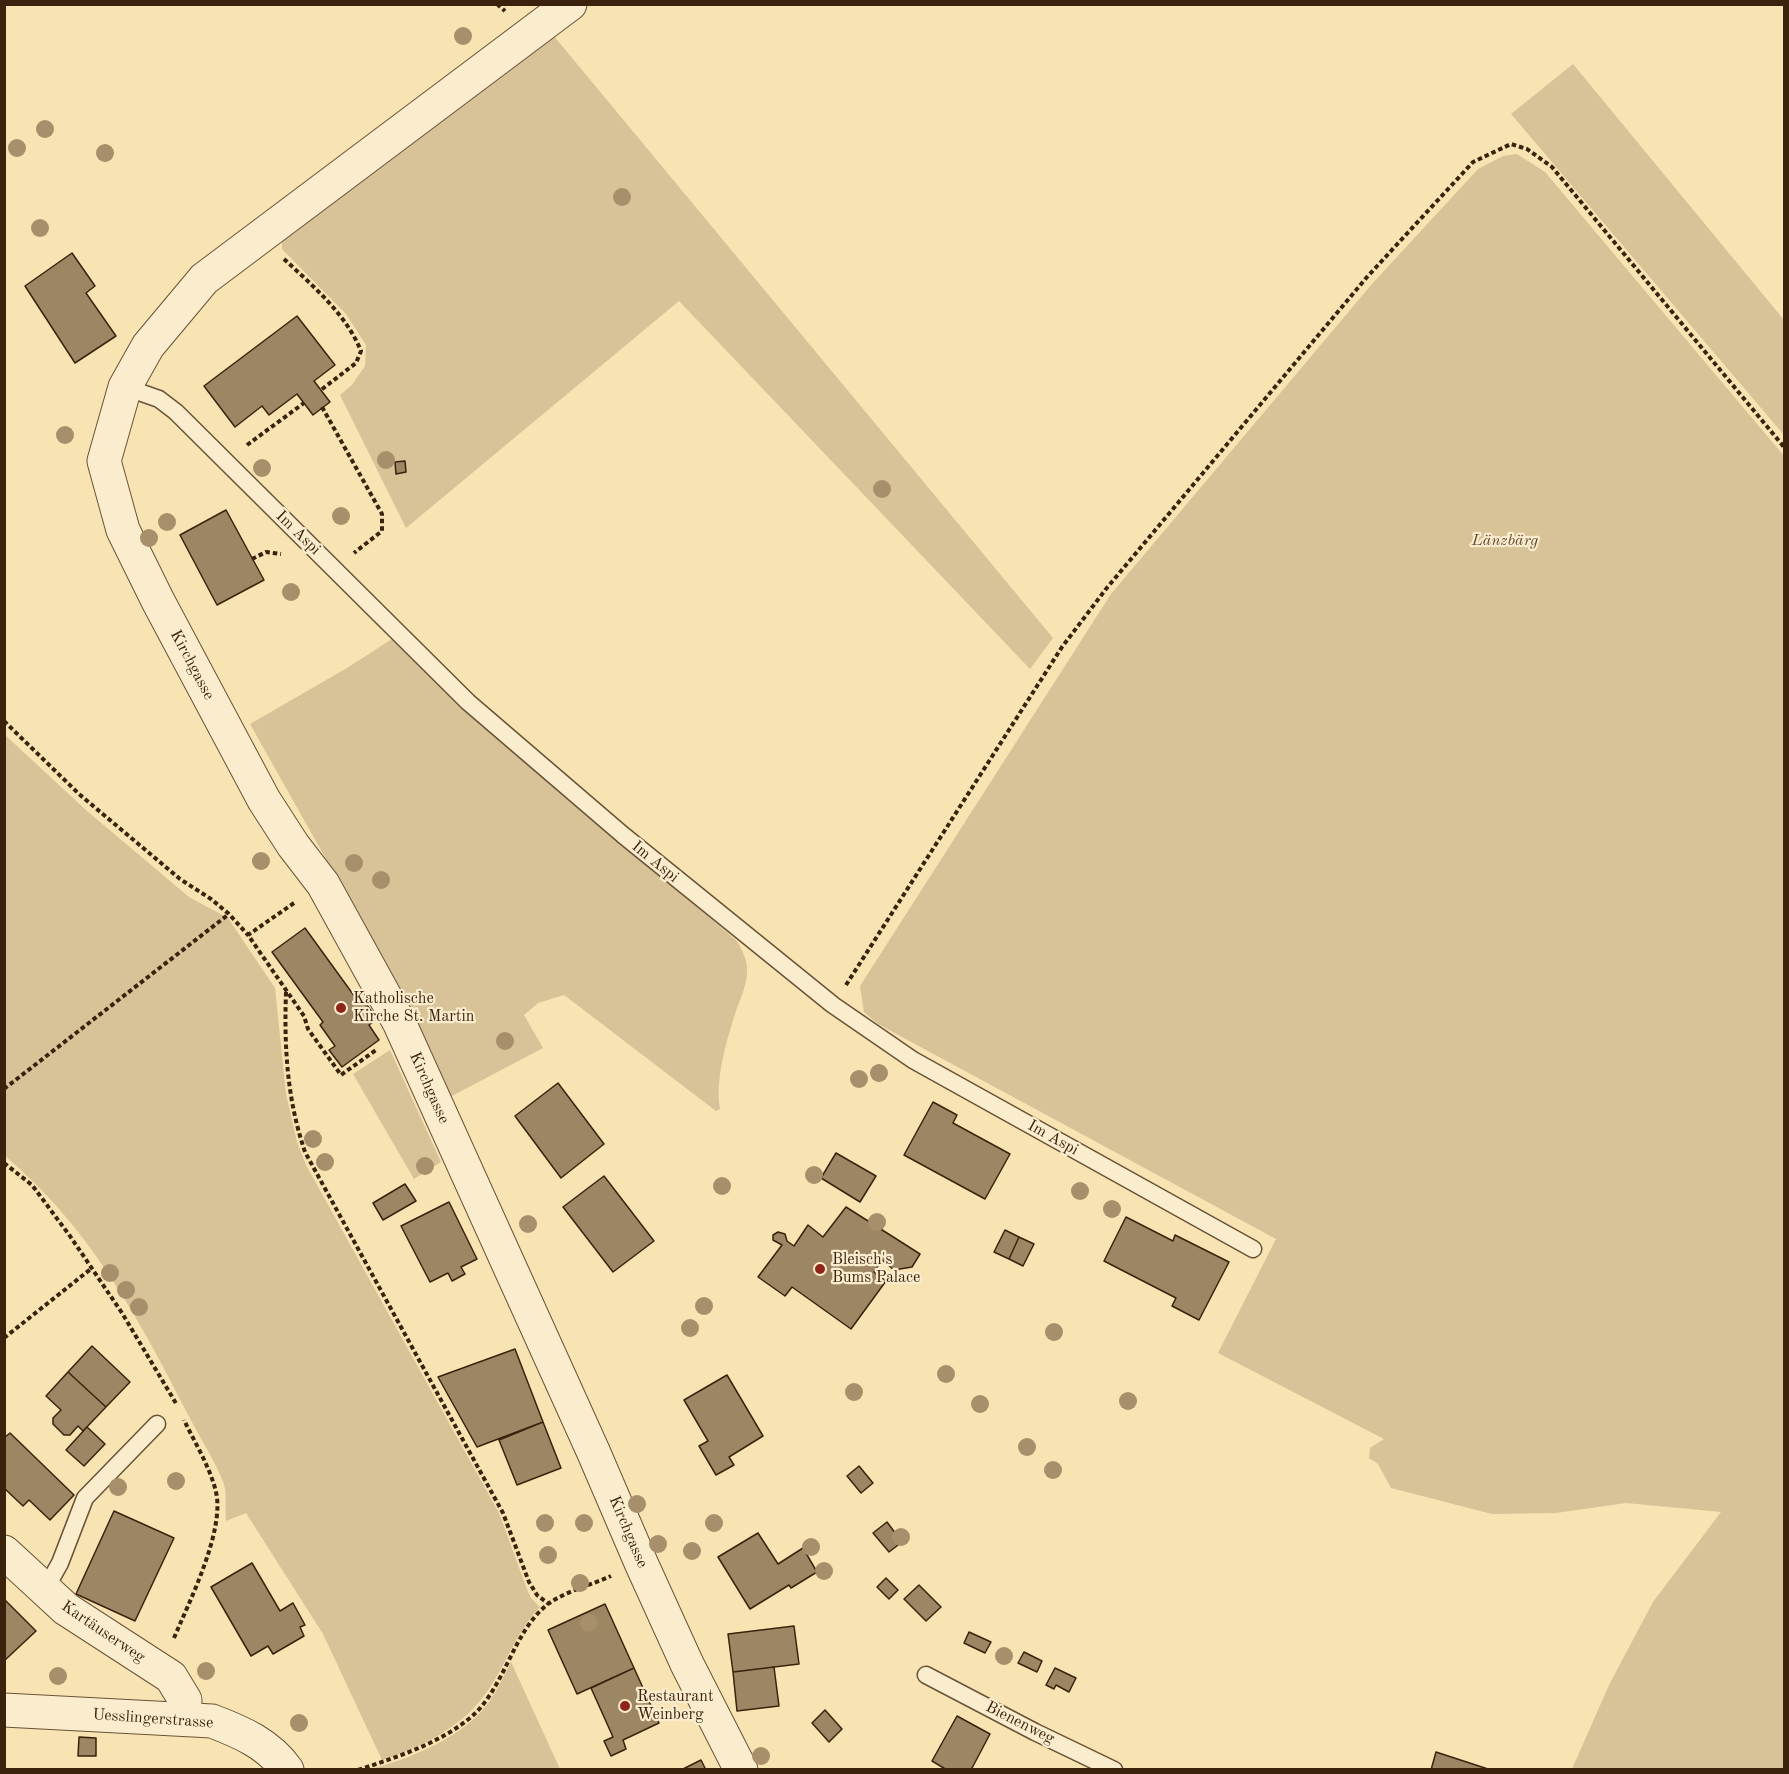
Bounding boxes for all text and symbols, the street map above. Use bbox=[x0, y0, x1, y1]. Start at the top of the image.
street label: Im Aspi bbox=[271, 507, 325, 559]
park label: Länzbärg bbox=[1472, 531, 1538, 551]
street label: Kirchgasse bbox=[166, 627, 218, 703]
street label: Im Aspi bbox=[627, 837, 683, 887]
place label: Katholische Kirche St. Martin bbox=[353, 989, 474, 1027]
marker: Katholische Kirche St. Martin bbox=[334, 1001, 348, 1015]
street label: Kirchgasse bbox=[405, 1049, 453, 1127]
street label: Im Aspi bbox=[1024, 1116, 1082, 1160]
place label: Bleisch's Bums Palace bbox=[832, 1250, 920, 1288]
marker: Bleisch's Bums Palace bbox=[813, 1262, 827, 1276]
street label: Kirchgasse bbox=[604, 1493, 652, 1571]
street label: Kartäuserweg bbox=[57, 1597, 149, 1667]
place label: Restaurant Weinberg bbox=[637, 1687, 714, 1725]
street label: Bienenweg bbox=[982, 1697, 1058, 1749]
marker: Restaurant Weinberg bbox=[618, 1699, 632, 1713]
street label: Uesslingerstrasse bbox=[92, 1705, 214, 1733]

